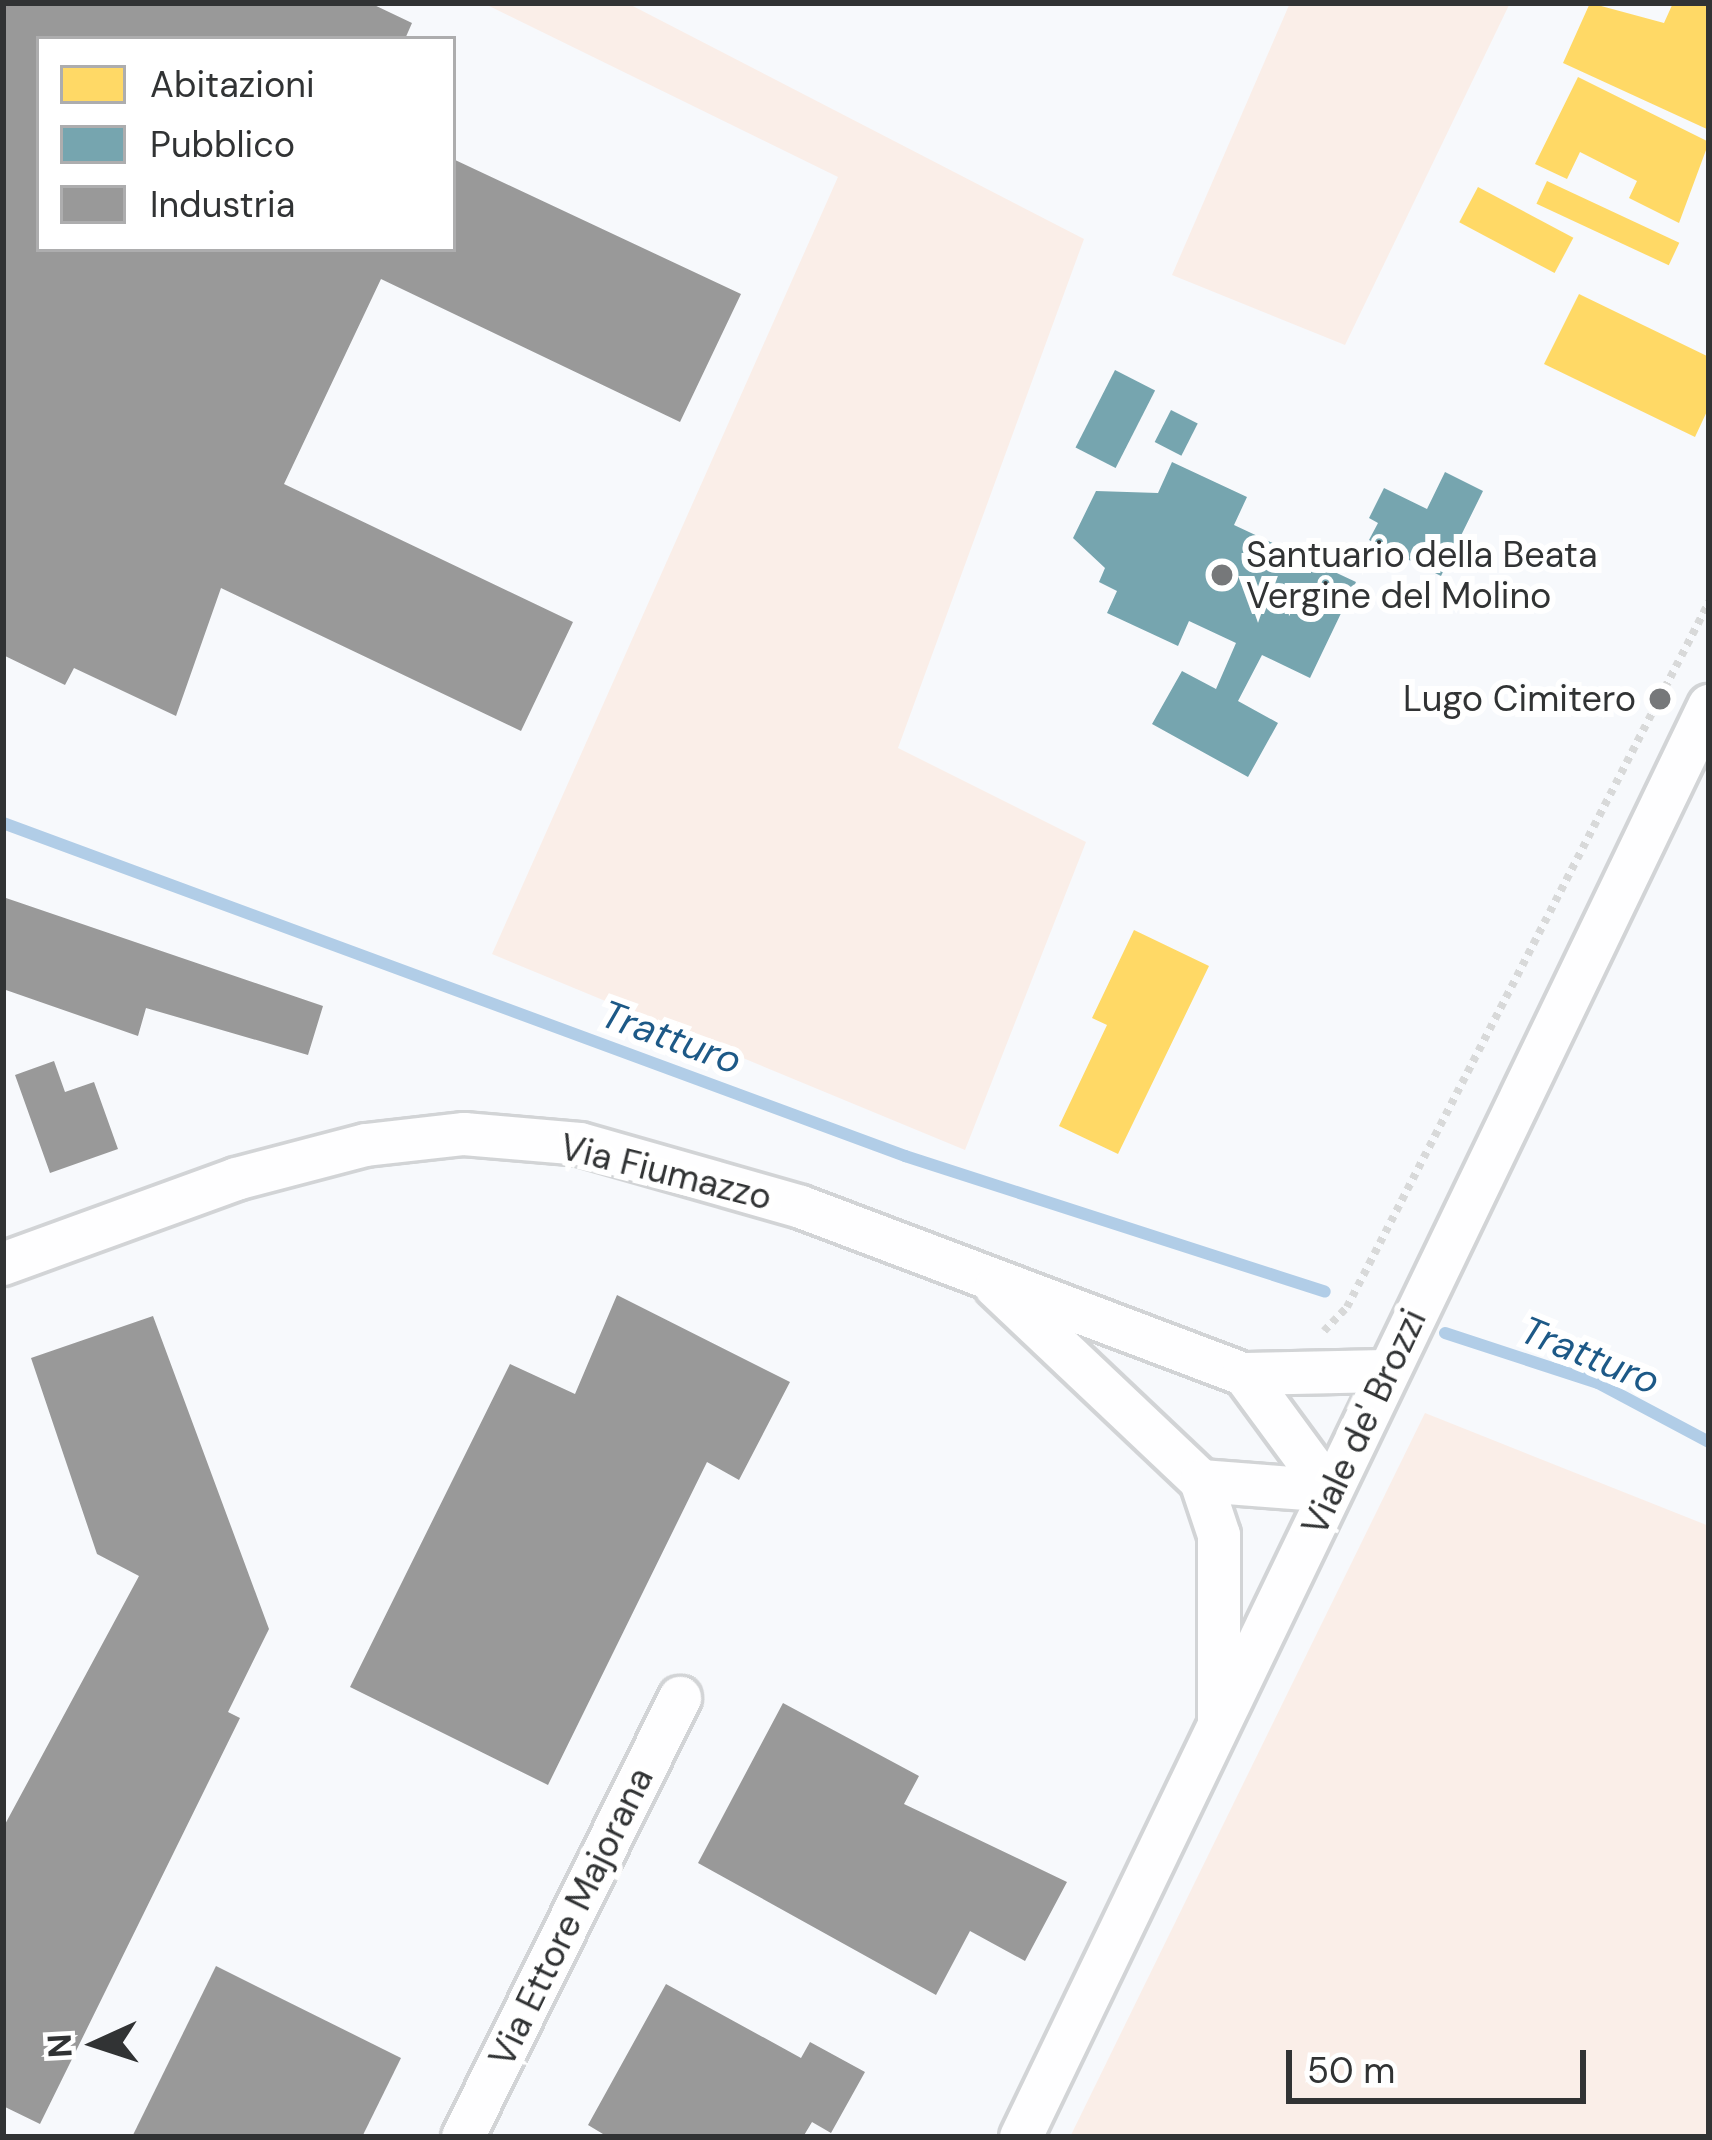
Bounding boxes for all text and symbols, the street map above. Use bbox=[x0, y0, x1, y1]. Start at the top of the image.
legend bbox=[36, 36, 456, 252]
text: Abitazioni bbox=[150, 61, 315, 108]
text: Pubblico bbox=[150, 121, 295, 168]
text: Industria bbox=[150, 181, 295, 228]
place label: Santuario della Beata Vergine del Molino bbox=[1246, 532, 1598, 617]
marker: Santuario della Beata Vergine del Molino bbox=[1209, 562, 1235, 588]
place label: Lugo Cimitero bbox=[1403, 677, 1636, 721]
marker: Lugo Cimitero bbox=[1647, 686, 1673, 712]
water label: Tratturo bbox=[594, 991, 748, 1085]
street label: Via Fiumazzo bbox=[556, 1125, 776, 1219]
street label: Viale de' Brozzi bbox=[1293, 1302, 1435, 1542]
water label: Tratturo bbox=[1514, 1307, 1666, 1405]
street label: Via Ettore Majorana bbox=[480, 1761, 662, 2073]
north arrow bbox=[36, 1984, 156, 2104]
scale bar bbox=[1292, 2026, 1592, 2100]
text: N bbox=[37, 2033, 82, 2059]
text: 50 m bbox=[1307, 2047, 1395, 2094]

